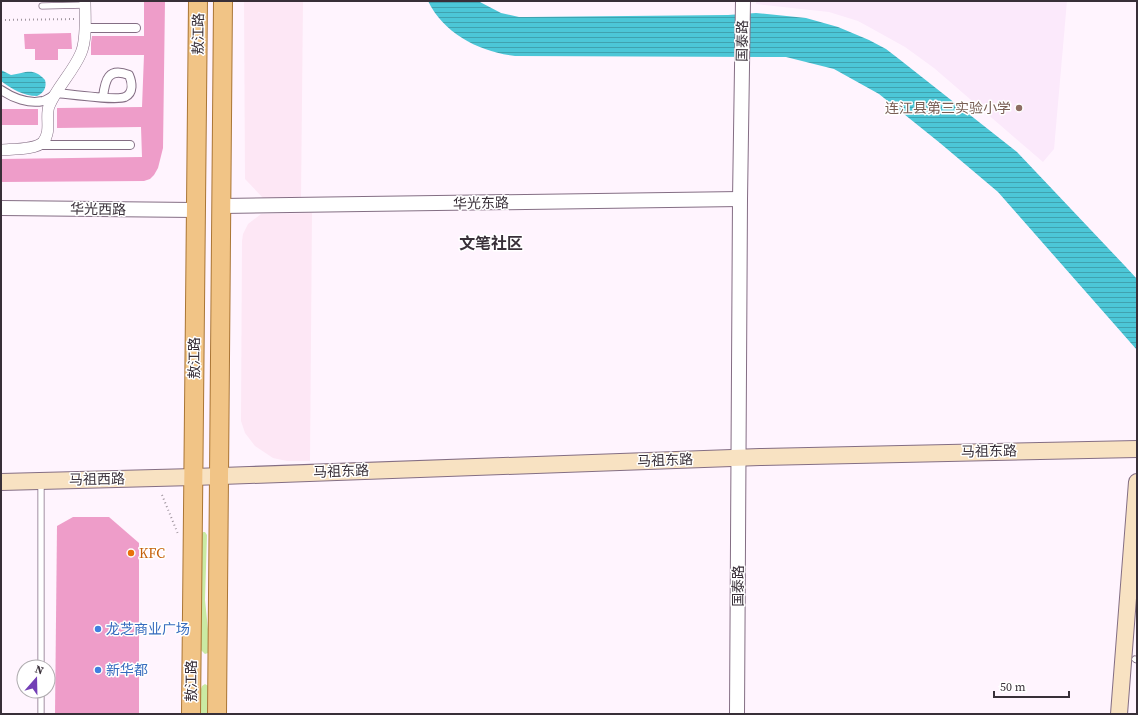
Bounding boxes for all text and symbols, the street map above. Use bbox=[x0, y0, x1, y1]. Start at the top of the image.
street label: 敖江路 bbox=[188, 13, 208, 55]
street label: 国泰路 bbox=[732, 20, 752, 62]
place label: 连江县第三实验小学 bbox=[885, 98, 1011, 118]
marker: 连江县第三实验小学 bbox=[1014, 103, 1024, 113]
street label: 华光东路 bbox=[453, 193, 509, 213]
street label: 华光西路 bbox=[70, 199, 126, 219]
district label: 文笔社区 bbox=[459, 232, 523, 254]
street label: 敖江路 bbox=[184, 337, 204, 379]
street label: 马祖东路 bbox=[961, 441, 1017, 461]
street label: 马祖东路 bbox=[637, 449, 693, 471]
street label: 马祖东路 bbox=[313, 460, 369, 482]
street label: 马祖西路 bbox=[69, 469, 125, 489]
place label: KFC bbox=[139, 543, 165, 563]
marker: KFC bbox=[126, 548, 136, 558]
street label: 国泰路 bbox=[728, 565, 748, 607]
place label: 龙芝商业广场 bbox=[106, 619, 190, 639]
marker: 龙芝商业广场 bbox=[93, 624, 103, 634]
north arrow bbox=[16, 659, 56, 699]
place label: 新华都 bbox=[106, 660, 148, 680]
street label: 敖江路 bbox=[181, 660, 201, 702]
text: N bbox=[33, 662, 46, 678]
marker: 新华都 bbox=[93, 665, 103, 675]
scale bar bbox=[994, 673, 1069, 699]
text: 50 m bbox=[1000, 679, 1026, 695]

